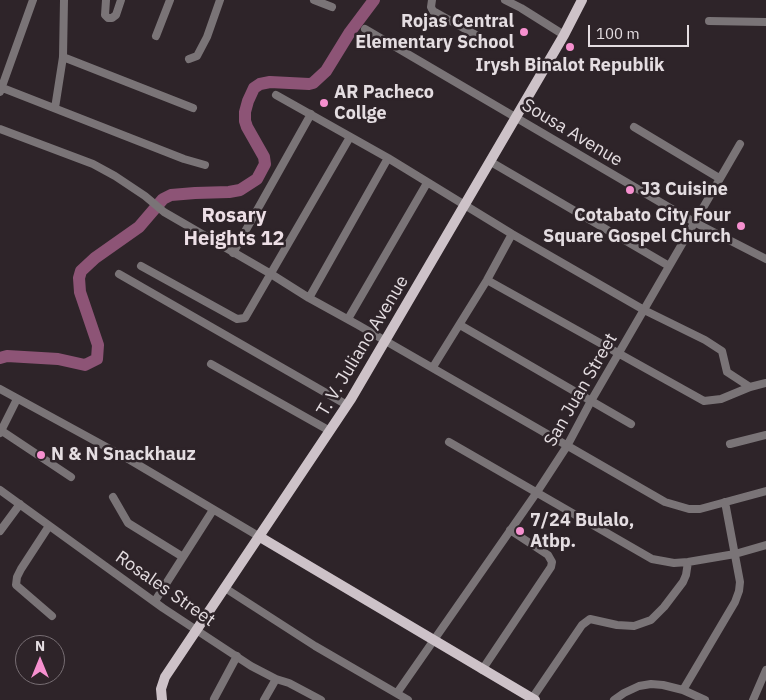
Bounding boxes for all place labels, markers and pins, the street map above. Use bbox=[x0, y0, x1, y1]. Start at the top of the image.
place label: Rojas Central Elementary School bbox=[355, 11, 514, 54]
marker: Rojas Central Elementary School bbox=[518, 26, 530, 38]
marker: Irysh Binalot Republik bbox=[564, 41, 576, 53]
place label: Irysh Binalot Republik bbox=[475, 55, 665, 77]
place label: AR Pacheco Collge bbox=[334, 82, 434, 125]
marker: AR Pacheco Collge bbox=[318, 97, 330, 109]
place label: J3 Cuisine bbox=[640, 179, 728, 201]
marker: J3 Cuisine bbox=[624, 184, 636, 196]
place label: Cotabato City Four Square Gospel Church bbox=[543, 205, 731, 248]
marker: Cotabato City Four Square Gospel Church bbox=[735, 220, 747, 232]
place label: N & N Snackhauz bbox=[51, 444, 196, 466]
marker: N & N Snackhauz bbox=[35, 449, 47, 461]
place label: 7/24 Bulalo, Atbp. bbox=[530, 510, 634, 552]
marker: 7/24 Bulalo, Atbp. bbox=[514, 525, 526, 537]

